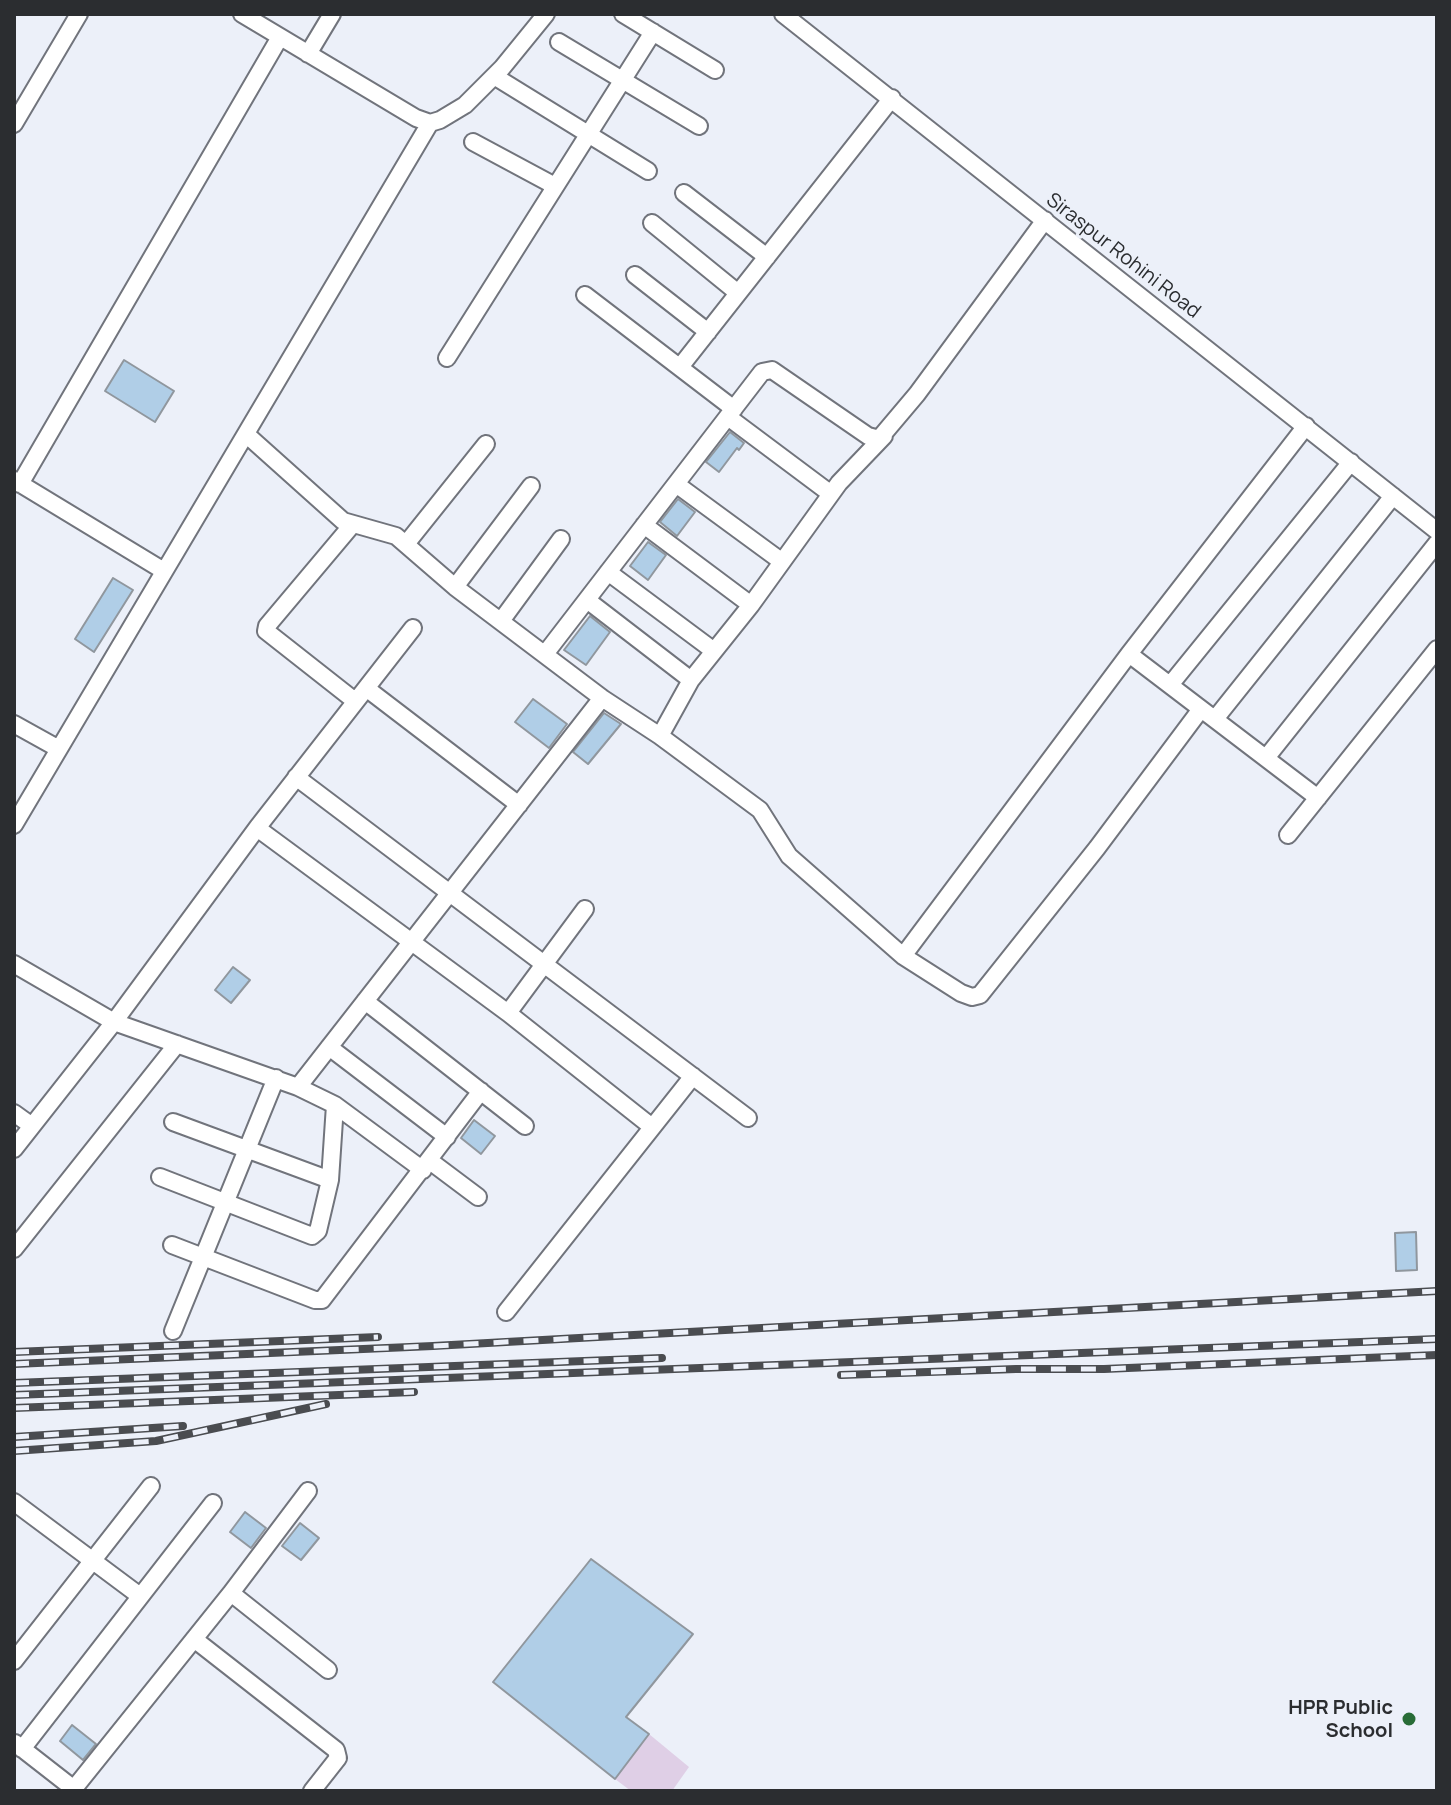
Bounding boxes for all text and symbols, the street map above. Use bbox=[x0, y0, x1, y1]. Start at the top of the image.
street label: Siraspur Rohini Road bbox=[1041, 188, 1205, 324]
place label: HPR Public School bbox=[1288, 1696, 1393, 1743]
marker: HPR Public School bbox=[1400, 1710, 1418, 1728]

